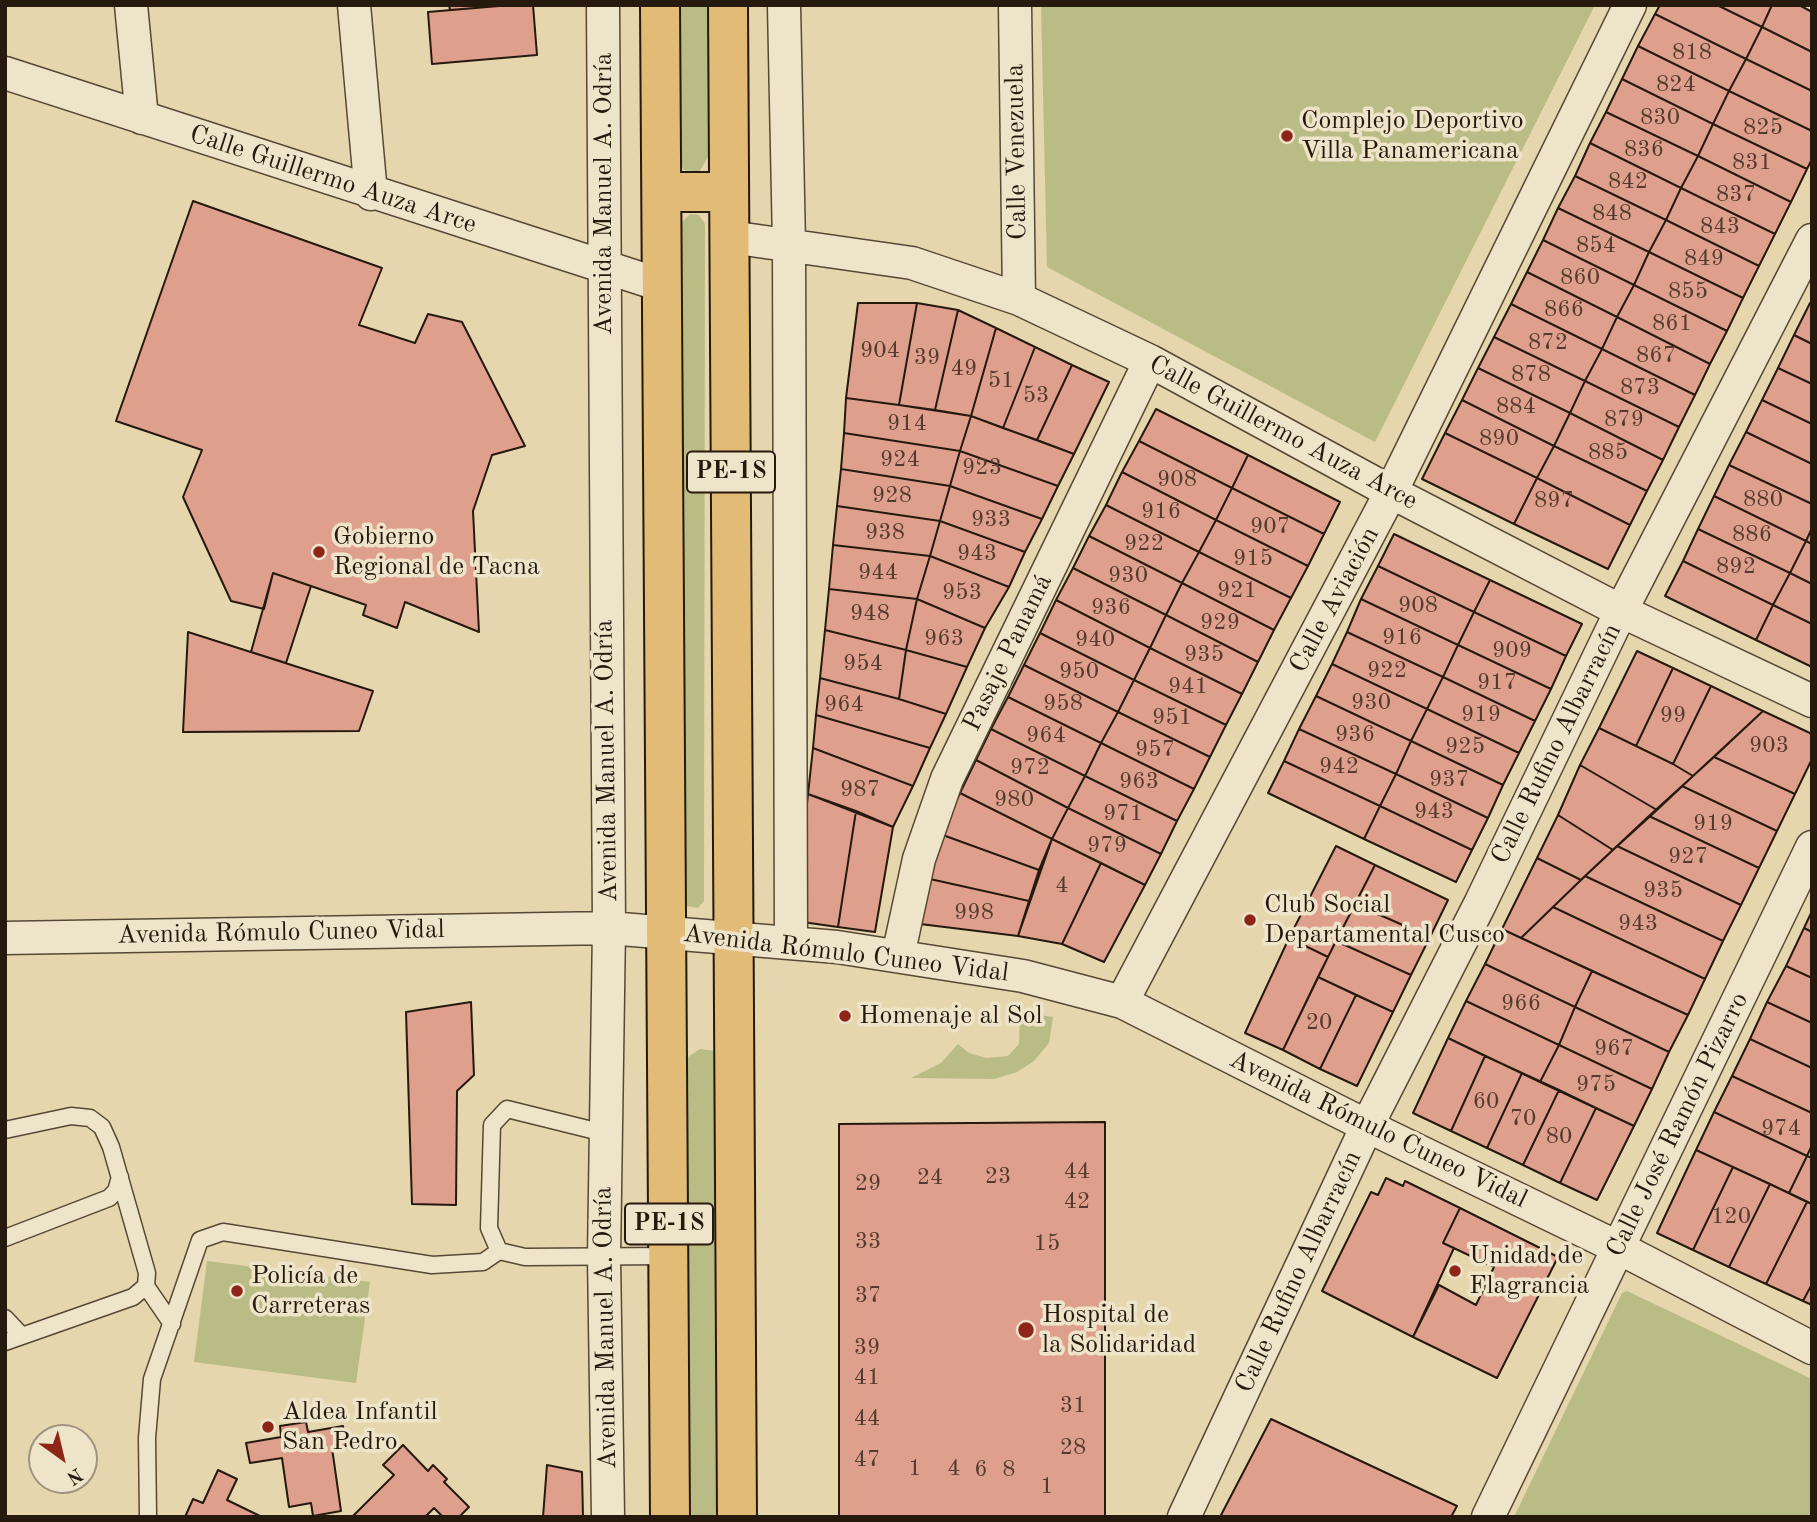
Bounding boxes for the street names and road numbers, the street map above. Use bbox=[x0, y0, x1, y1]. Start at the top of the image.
street label: Avenida Manuel A. Odría bbox=[588, 53, 620, 335]
street label: Calle Venezuela bbox=[1000, 64, 1034, 240]
street label: Calle Guillermo Auza Arce bbox=[186, 119, 480, 241]
street label: Calle Guillermo Auza Arce bbox=[1143, 349, 1423, 517]
road number: PE-1S bbox=[687, 452, 775, 492]
street label: Calle Aviación bbox=[1284, 522, 1386, 678]
street label: Pasaje Panamá bbox=[957, 569, 1059, 737]
street label: Avenida Manuel A. Odría bbox=[589, 619, 625, 903]
street label: Calle Rufino Albarracín bbox=[1485, 619, 1629, 869]
street label: Avenida Rómulo Cuneo Vidal bbox=[117, 915, 445, 951]
street label: Avenida Rómulo Cuneo Vidal bbox=[682, 919, 1010, 989]
street label: Calle José Ramón Pizarro bbox=[1600, 988, 1756, 1262]
street label: Avenida Rómulo Cuneo Vidal bbox=[1224, 1044, 1532, 1216]
street label: Calle Rufino Albarracín bbox=[1229, 1146, 1369, 1398]
street label: Avenida Manuel A. Odría bbox=[588, 1186, 624, 1470]
road number: PE-1S bbox=[625, 1204, 713, 1244]

